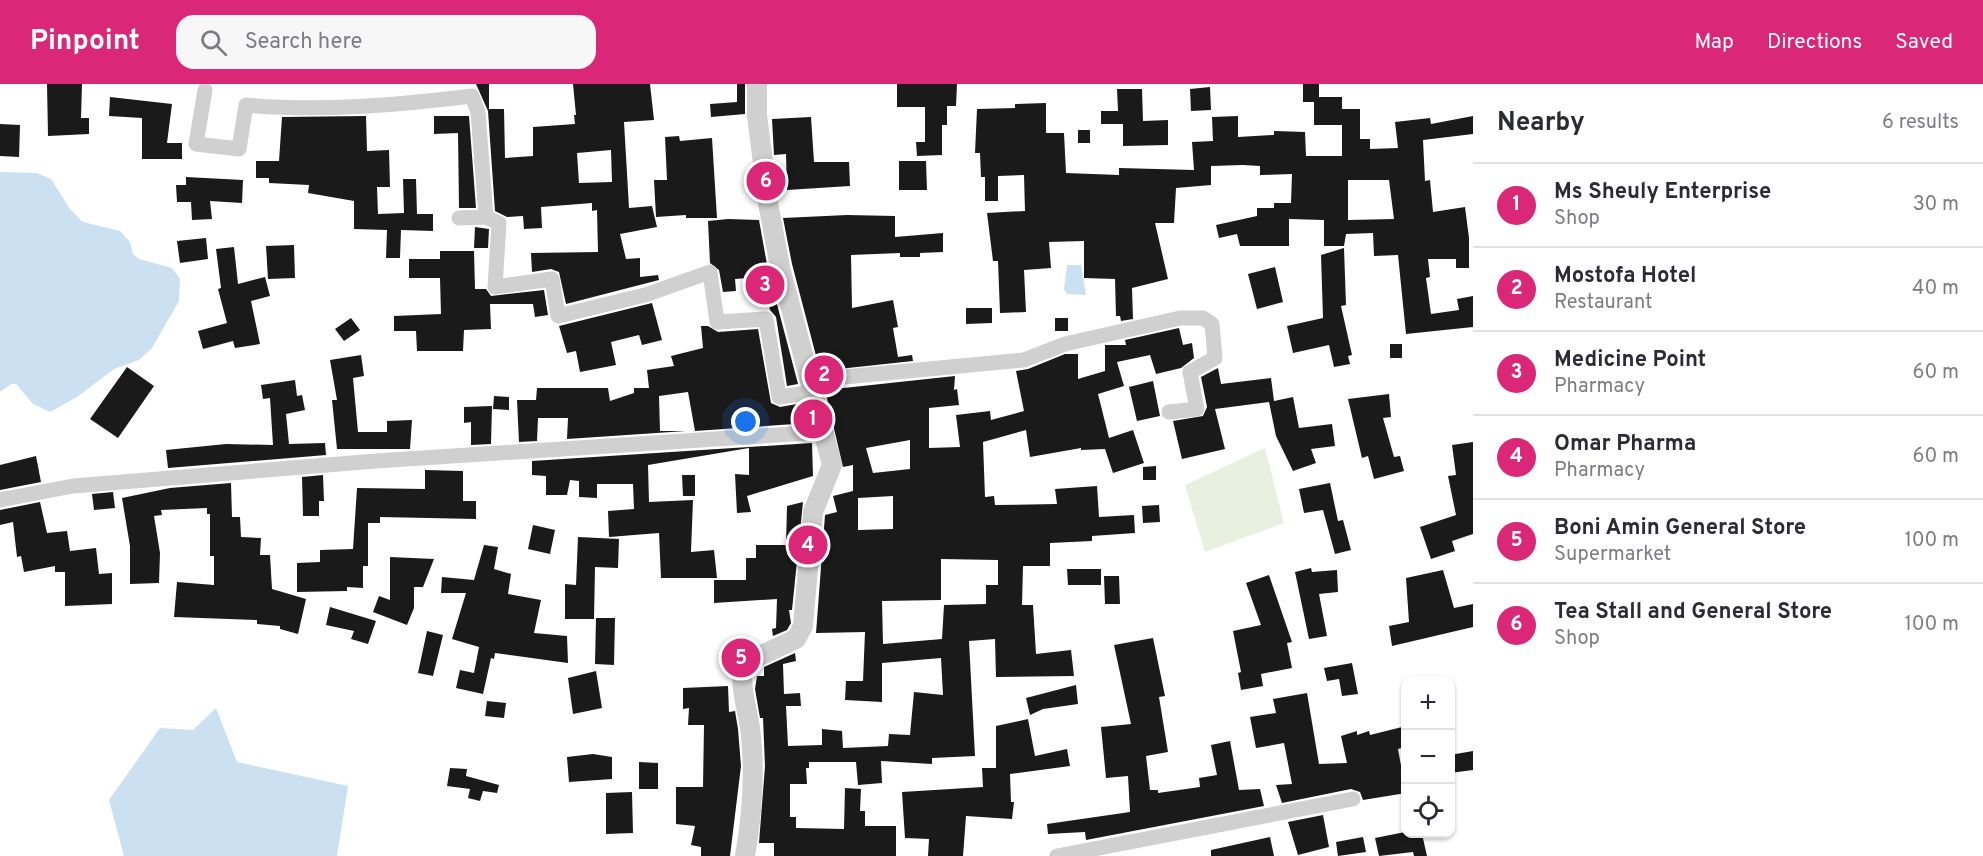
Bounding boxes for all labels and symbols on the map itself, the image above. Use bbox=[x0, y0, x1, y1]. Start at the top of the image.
pin: 6 bbox=[746, 158, 786, 204]
pin: 3 bbox=[746, 262, 784, 308]
pin: 2 bbox=[804, 352, 844, 398]
pin: 1 bbox=[794, 396, 832, 442]
your location bbox=[731, 407, 760, 436]
pin: 4 bbox=[788, 522, 828, 568]
pin: 5 bbox=[722, 636, 760, 680]

